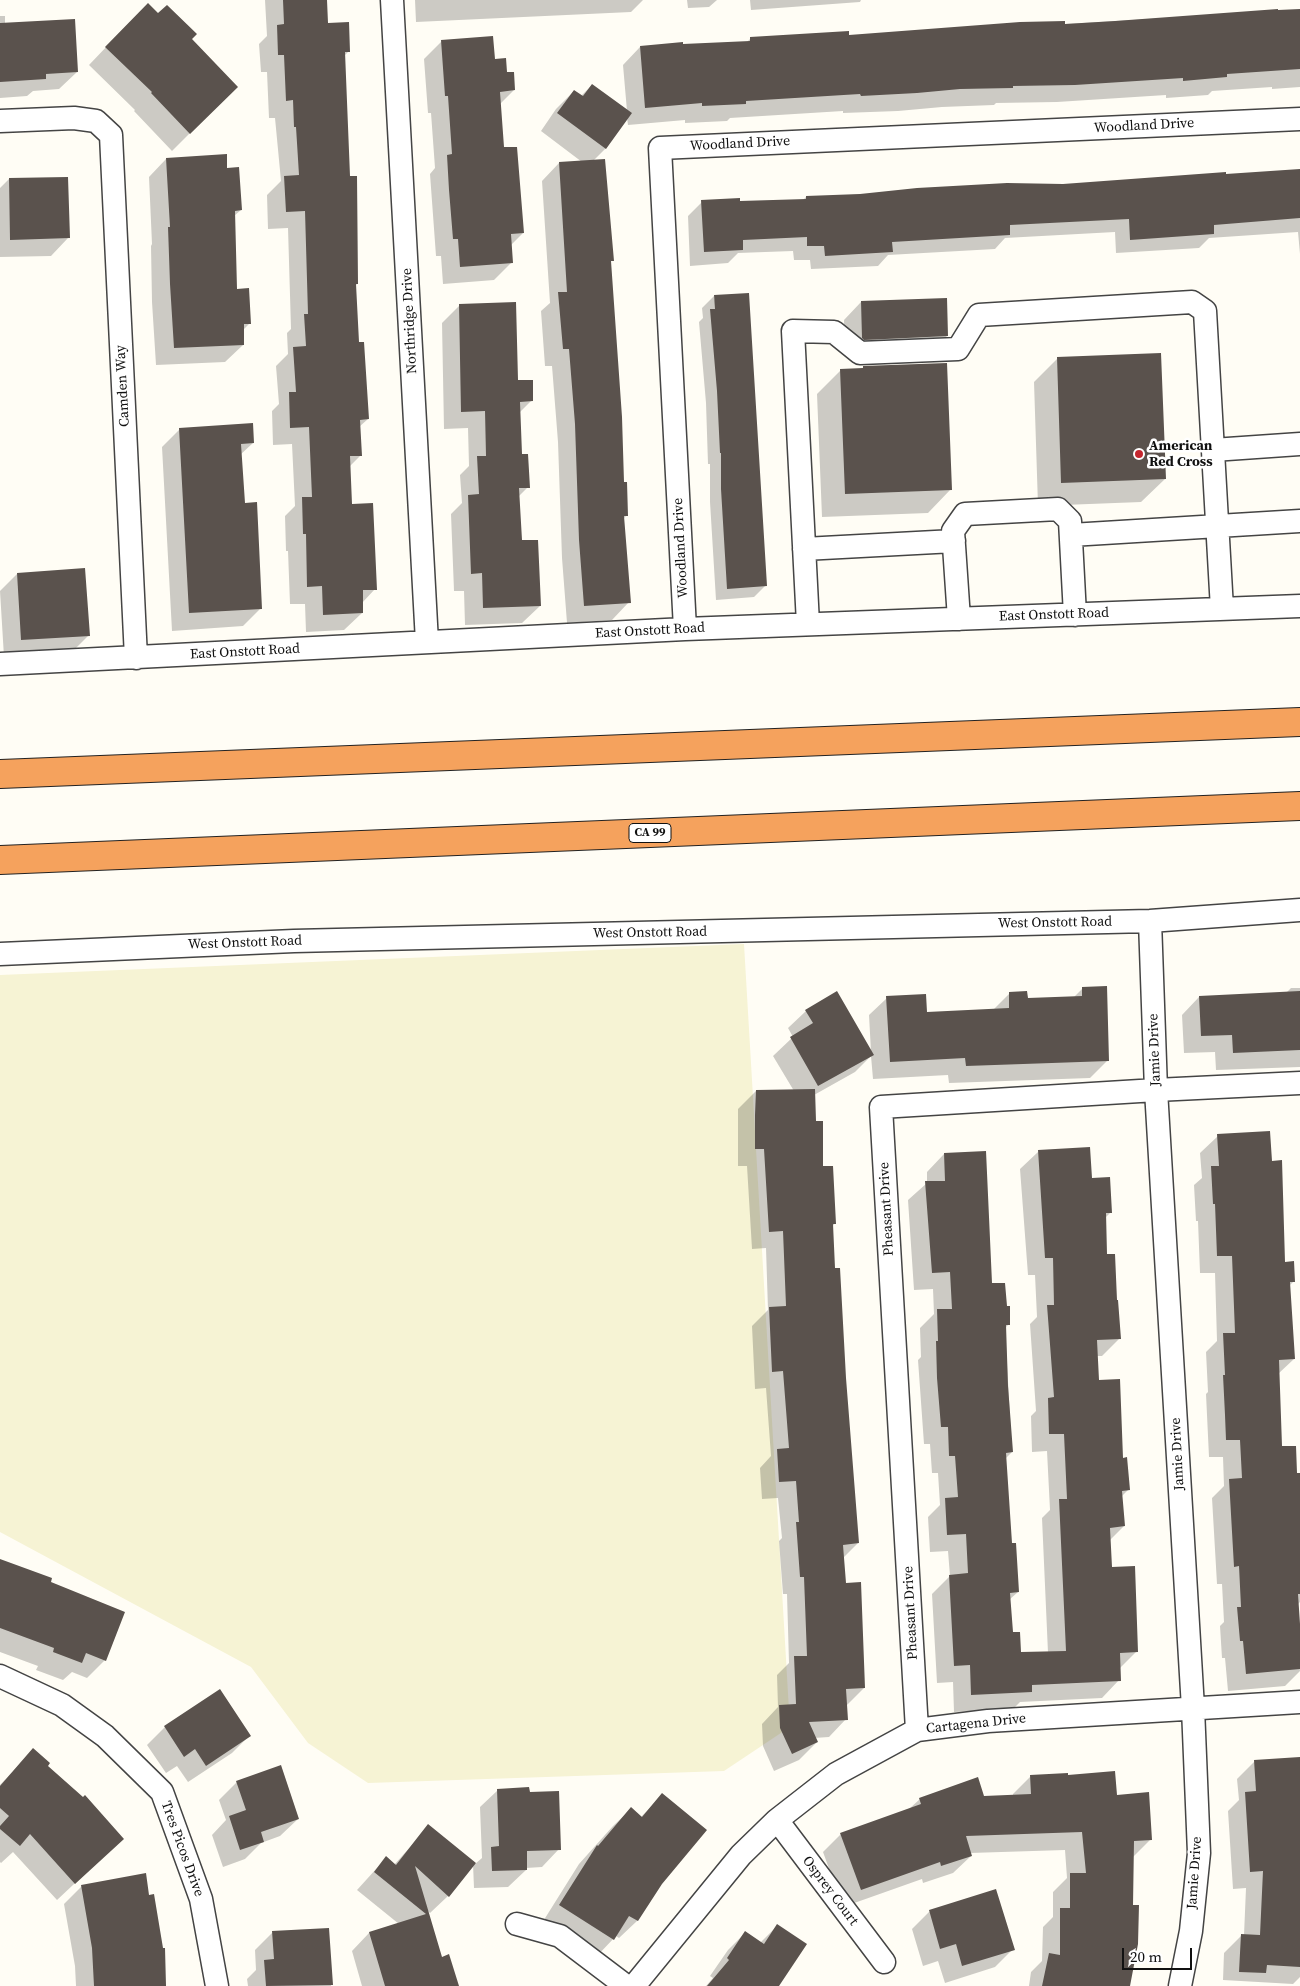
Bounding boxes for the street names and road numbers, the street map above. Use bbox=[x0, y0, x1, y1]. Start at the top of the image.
street label: Woodland Drive bbox=[1093, 115, 1195, 137]
street label: Woodland Drive bbox=[689, 133, 791, 155]
street label: Northridge Drive bbox=[399, 268, 421, 374]
street label: Camden Way bbox=[112, 345, 134, 427]
street label: Woodland Drive bbox=[670, 497, 692, 599]
street label: East Onstott Road bbox=[999, 605, 1109, 625]
street label: East Onstott Road bbox=[595, 620, 705, 642]
street label: East Onstott Road bbox=[190, 641, 300, 663]
road number: CA 99 bbox=[629, 824, 671, 842]
street label: West Onstott Road bbox=[998, 914, 1112, 932]
street label: West Onstott Road bbox=[593, 924, 707, 942]
street label: West Onstott Road bbox=[188, 933, 302, 953]
street label: Jamie Drive bbox=[1145, 1013, 1165, 1087]
street label: Pheasant Drive bbox=[876, 1162, 898, 1256]
street label: Jamie Drive bbox=[1168, 1417, 1188, 1491]
street label: Pheasant Drive bbox=[900, 1566, 922, 1660]
street label: Cartagena Drive bbox=[925, 1710, 1027, 1738]
street label: Tres Picos Drive bbox=[157, 1799, 207, 1899]
street label: Jamie Drive bbox=[1184, 1836, 1206, 1910]
street label: Osprey Court bbox=[798, 1853, 862, 1929]

